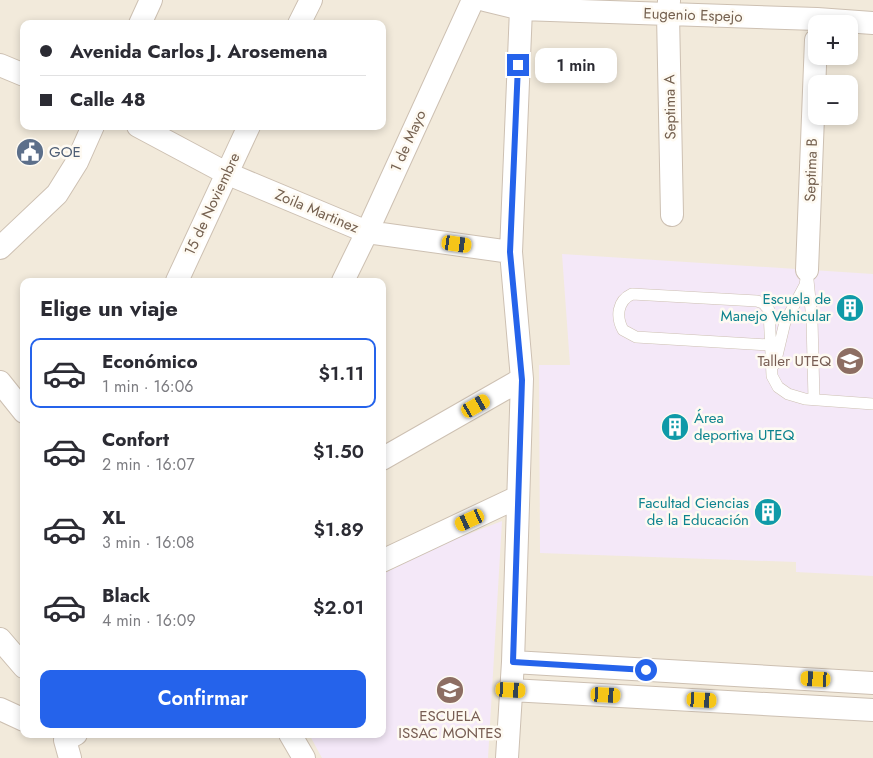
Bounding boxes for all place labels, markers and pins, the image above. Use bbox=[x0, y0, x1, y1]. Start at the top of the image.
public building icon: GOE bbox=[15, 137, 45, 167]
place label: GOE bbox=[49, 141, 81, 163]
place label: Escuela de Manejo Vehicular bbox=[721, 288, 832, 327]
building icon: Escuela de Manejo Vehicular bbox=[835, 293, 865, 323]
school or university icon: Taller UTEQ bbox=[835, 346, 865, 376]
place label: Taller UTEQ bbox=[758, 350, 831, 372]
place label: Área deportiva UTEQ bbox=[694, 407, 795, 446]
building icon: Área deportiva UTEQ bbox=[660, 412, 690, 442]
place label: Facultad Ciencias de la Educación bbox=[638, 492, 749, 531]
building icon: Facultad Ciencias de la Educación bbox=[753, 497, 783, 527]
school or university icon: ESCUELA ISSAC MONTES bbox=[435, 675, 465, 705]
place label: ESCUELA ISSAC MONTES bbox=[398, 705, 502, 744]

